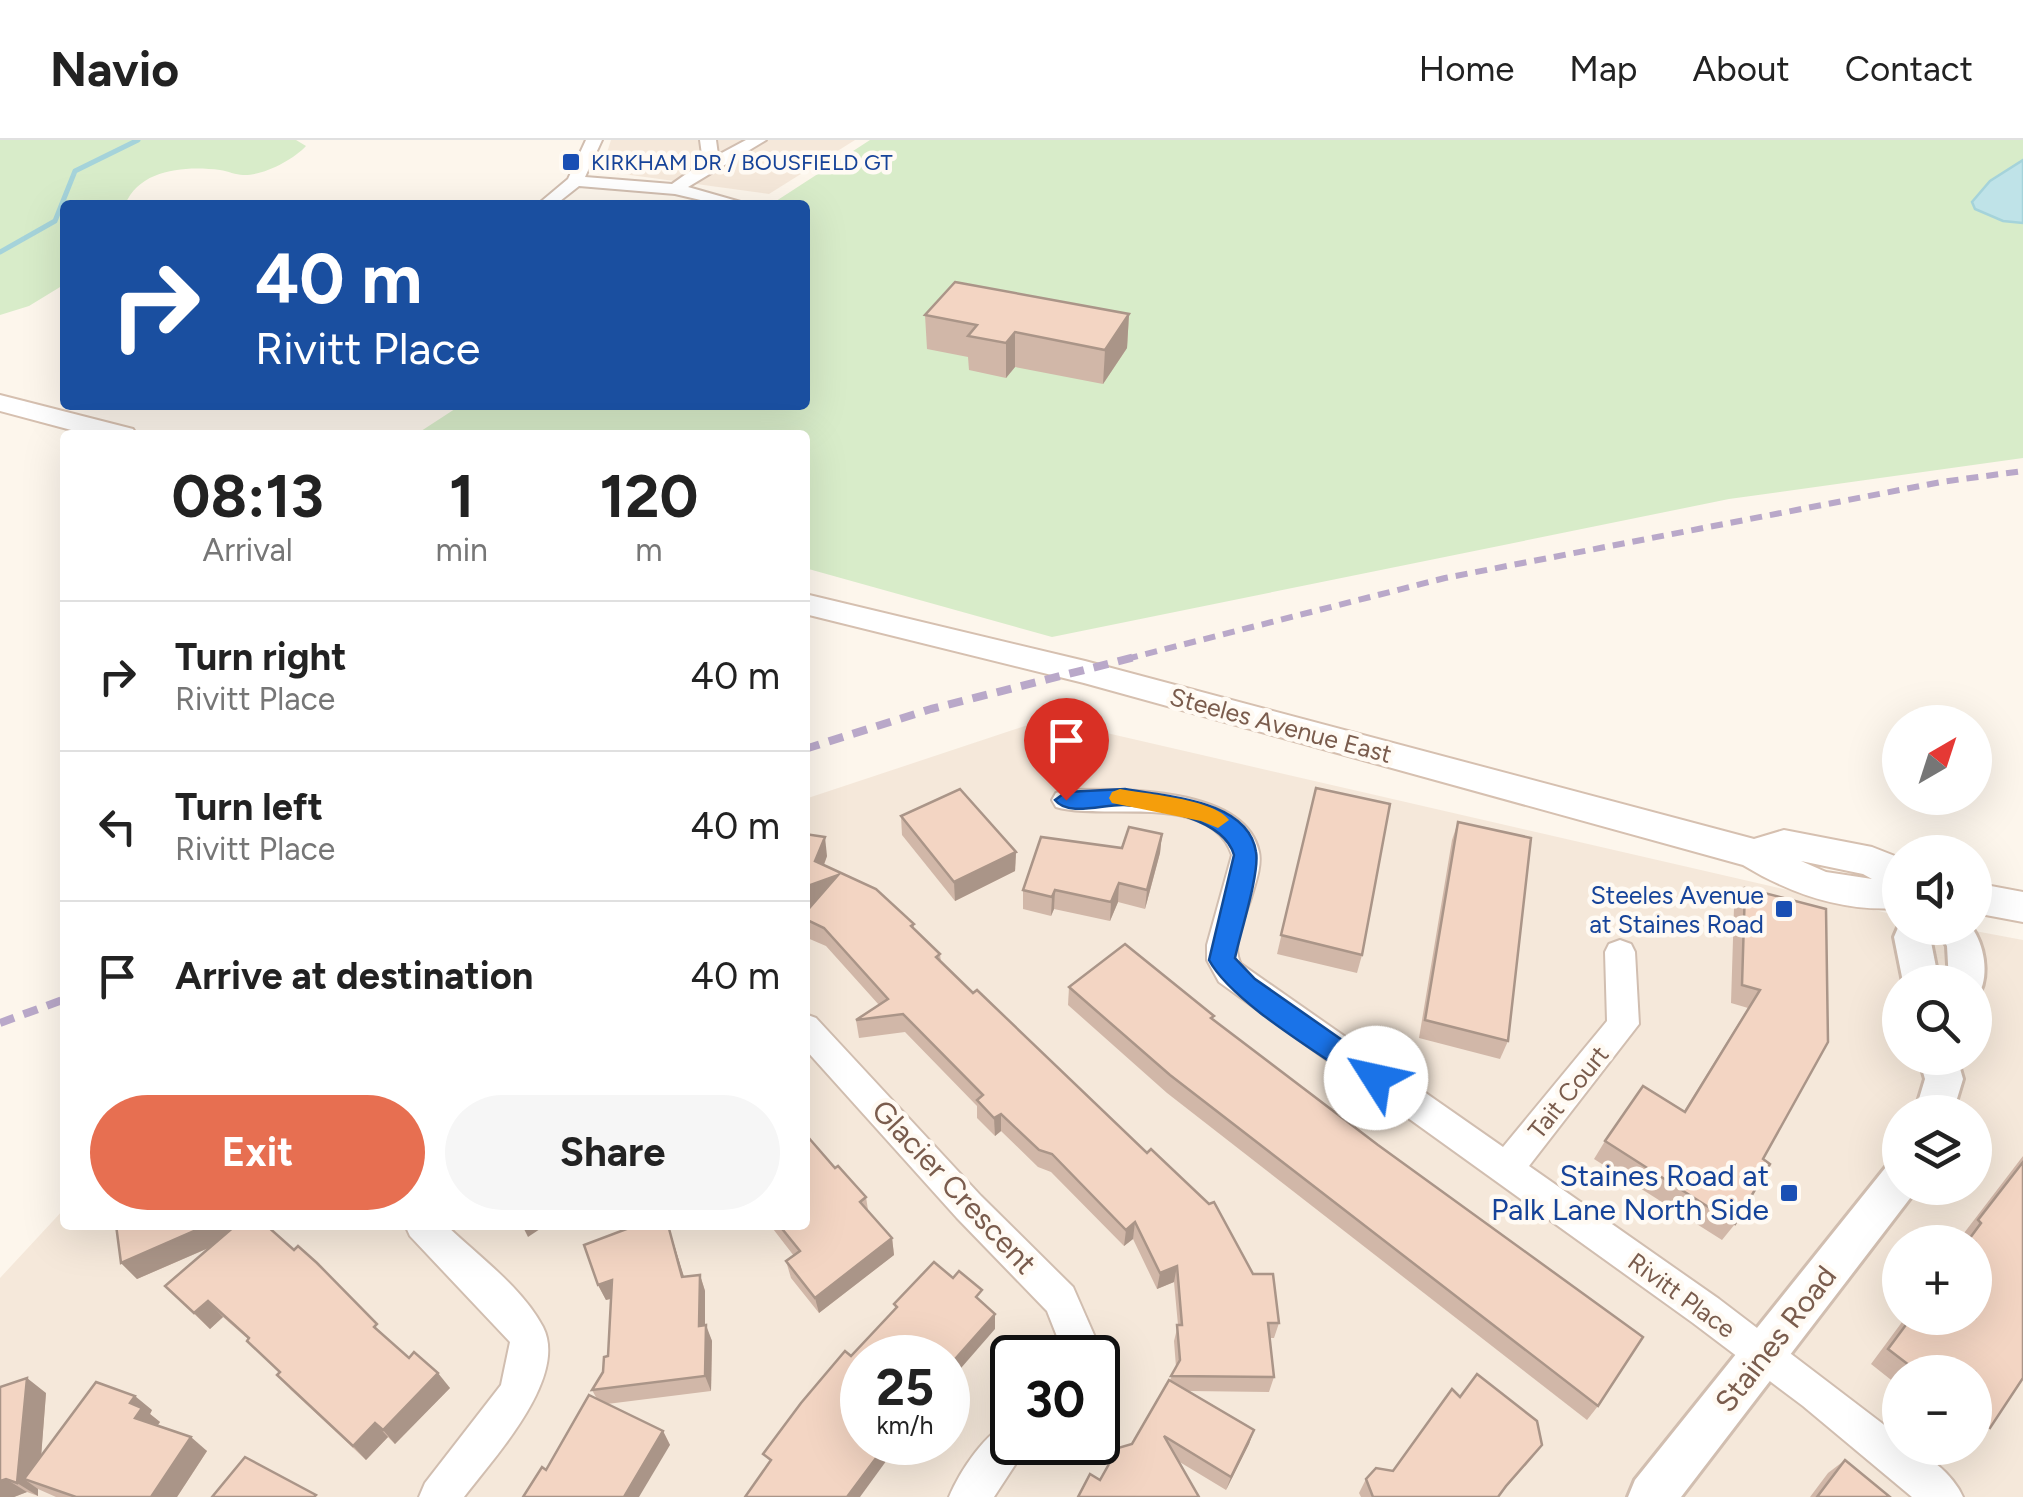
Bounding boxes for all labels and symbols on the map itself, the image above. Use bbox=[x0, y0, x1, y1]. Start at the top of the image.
place label: KIRKHAM DR / BOUSFIELD GT bbox=[591, 149, 893, 176]
marker: KIRKHAM DR / BOUSFIELD GT bbox=[560, 151, 582, 173]
street label: Steeles Avenue East bbox=[1167, 681, 1395, 769]
pin bbox=[1024, 698, 1109, 801]
north arrow bbox=[1882, 705, 1992, 815]
place label: Steeles Avenue at Staines Road bbox=[1589, 880, 1764, 939]
marker: Steeles Avenue at Staines Road bbox=[1773, 898, 1795, 920]
position arrow bbox=[1324, 1026, 1428, 1130]
street label: Tait Court bbox=[1521, 1040, 1615, 1144]
street label: Glacier Crescent bbox=[864, 1092, 1044, 1281]
place label: Staines Road at Palk Lane North Side bbox=[1491, 1157, 1769, 1228]
marker: Staines Road at Palk Lane North Side bbox=[1778, 1182, 1800, 1204]
street label: Rivitt Place bbox=[1623, 1246, 1741, 1344]
street label: Staines Road bbox=[1707, 1258, 1844, 1419]
speed limit sign: 30 bbox=[990, 1335, 1120, 1465]

